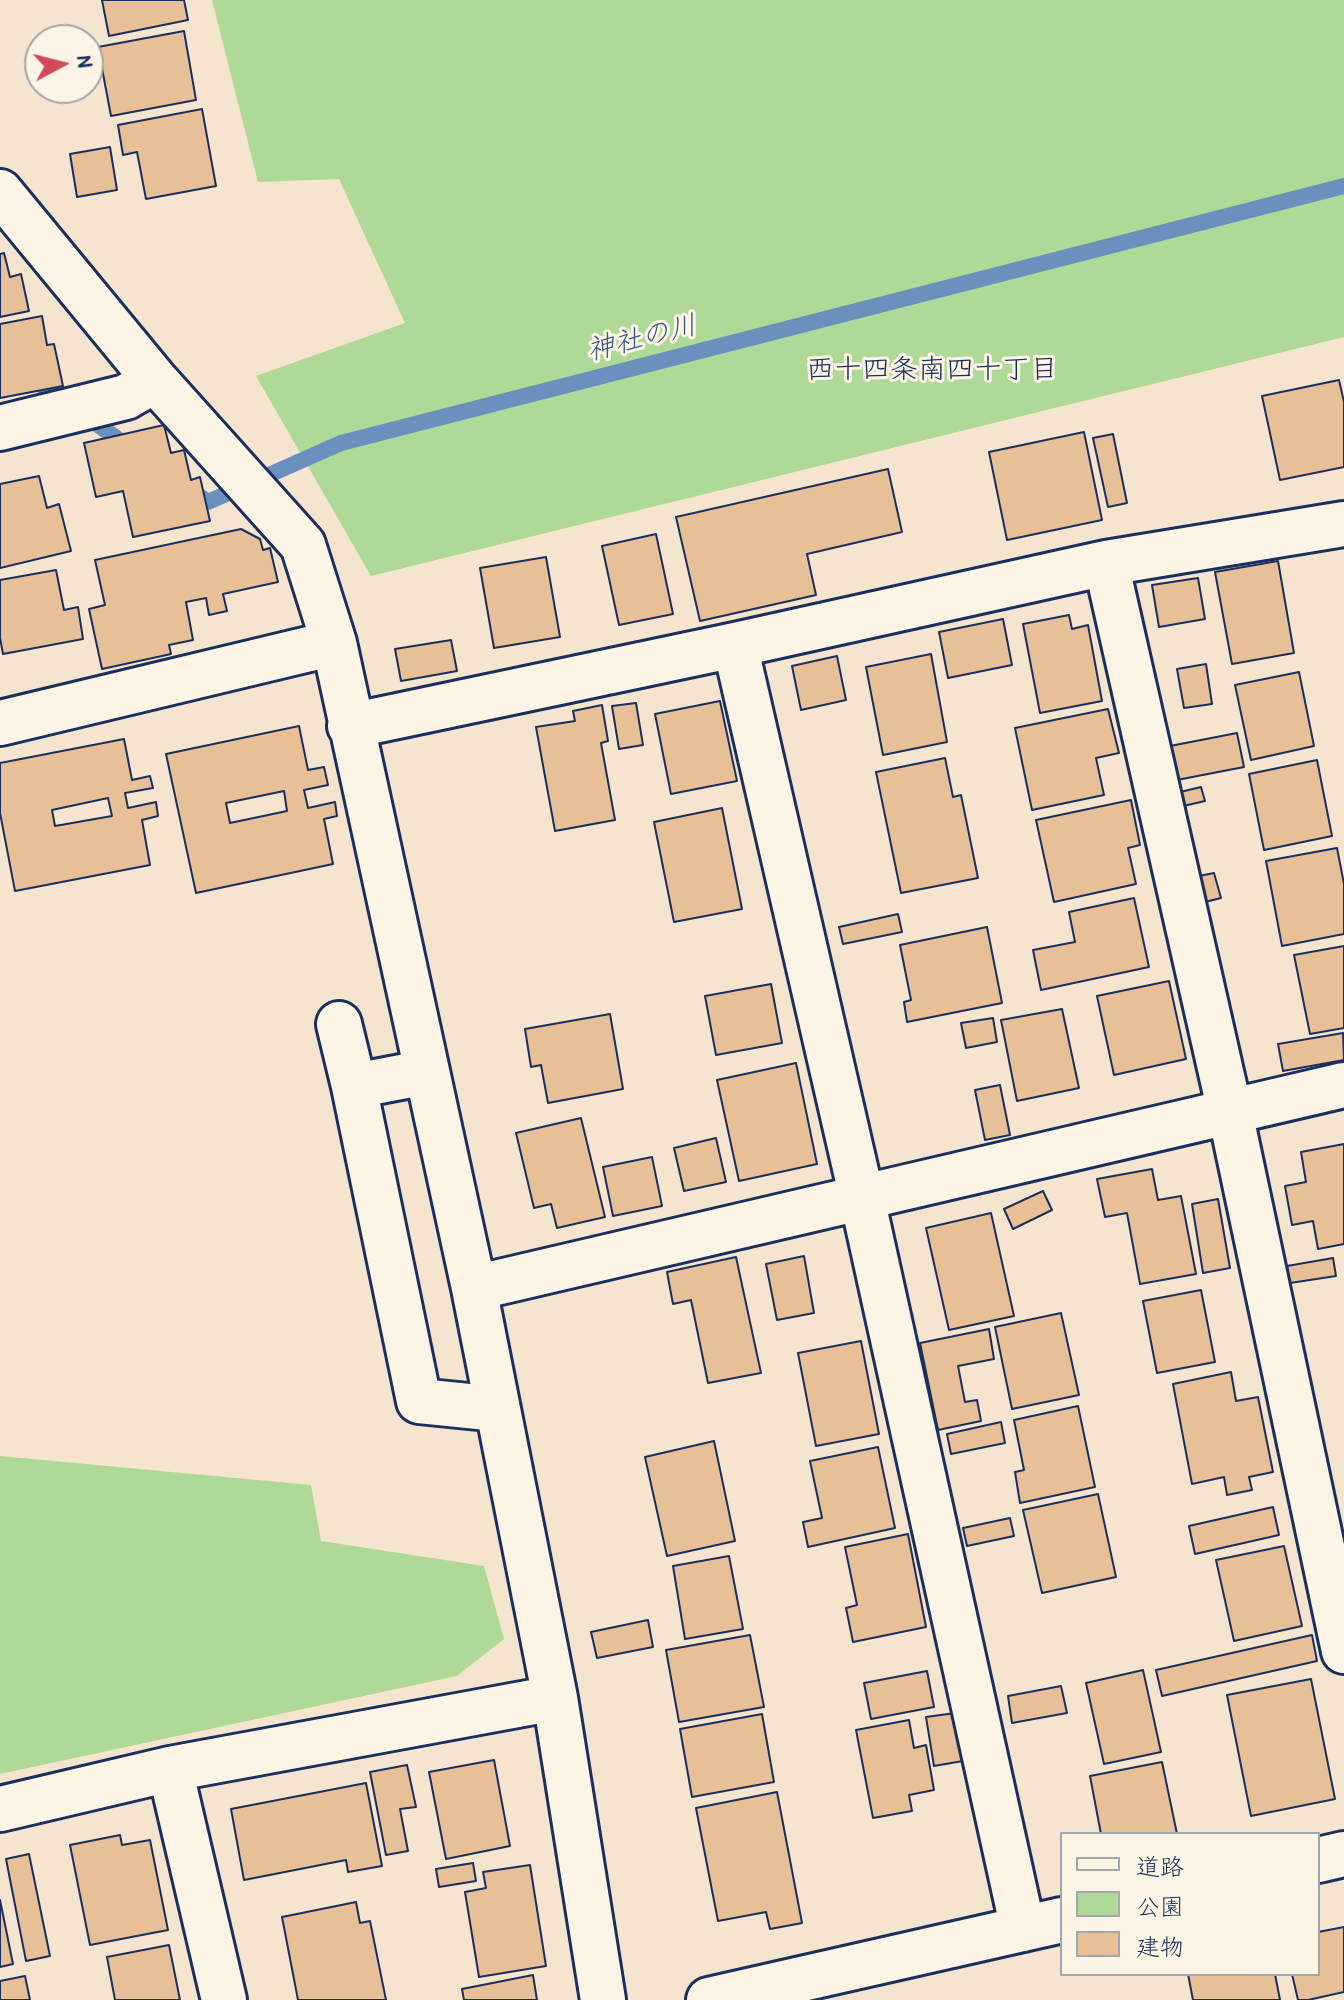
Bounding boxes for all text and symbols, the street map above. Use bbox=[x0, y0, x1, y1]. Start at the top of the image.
north arrow bbox=[24, 24, 104, 104]
text: N bbox=[70, 54, 101, 69]
water label: 神社の川 bbox=[584, 309, 700, 369]
district label: 西十四条南四十丁目 bbox=[806, 354, 1058, 388]
legend bbox=[1060, 1832, 1320, 1976]
text: 道路 bbox=[1136, 1850, 1184, 1882]
text: 公園 bbox=[1136, 1890, 1184, 1922]
text: 建物 bbox=[1136, 1930, 1184, 1962]

